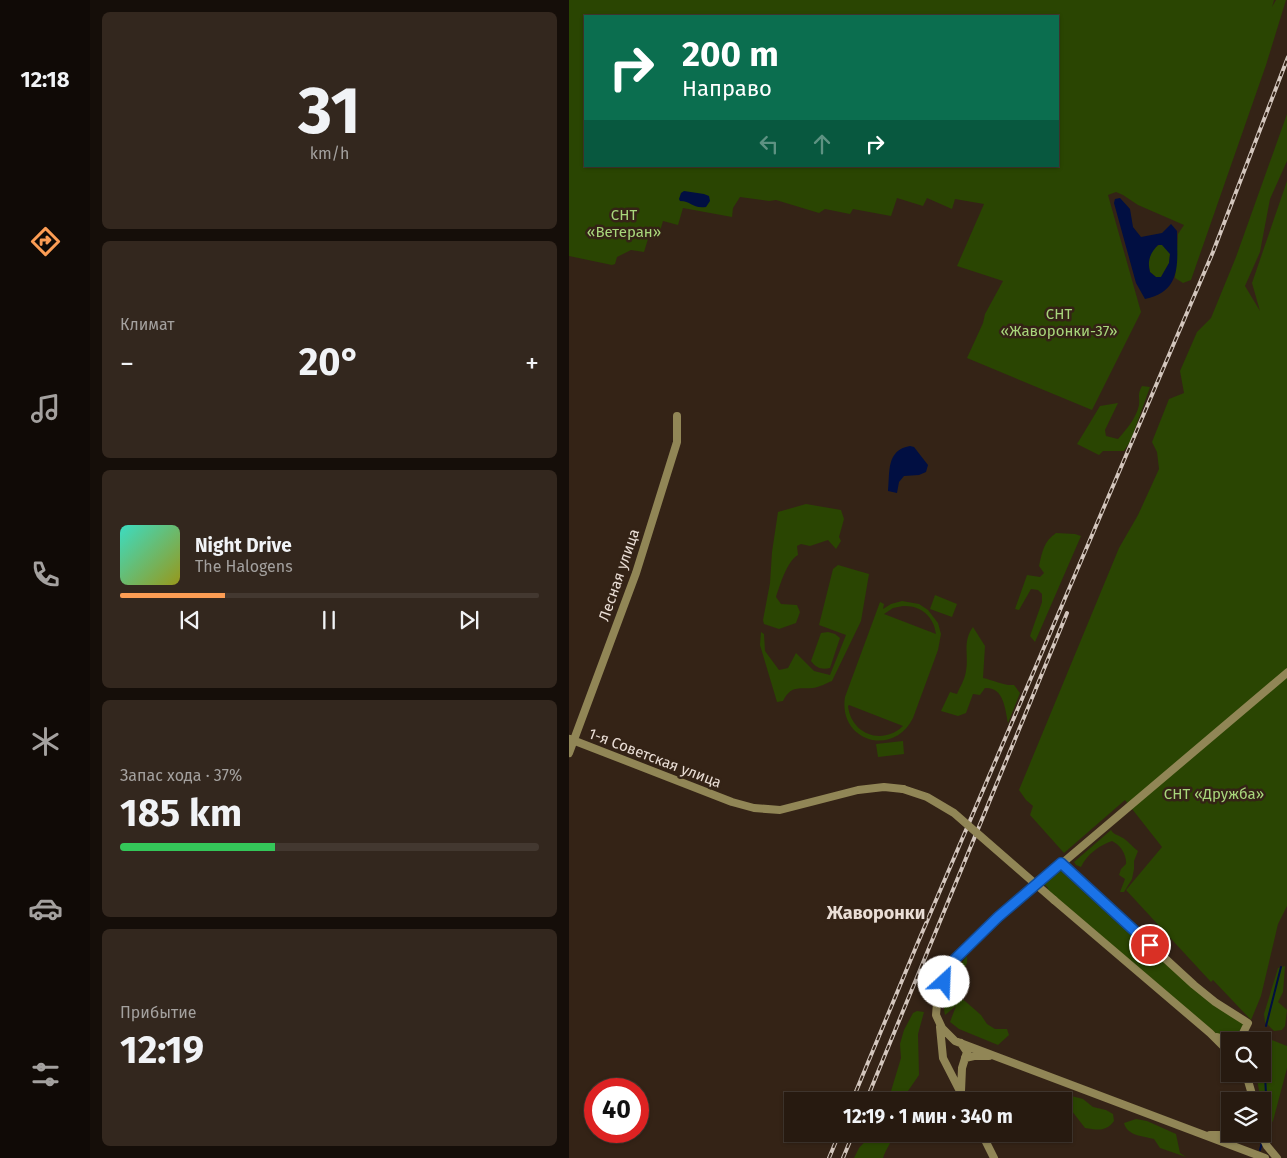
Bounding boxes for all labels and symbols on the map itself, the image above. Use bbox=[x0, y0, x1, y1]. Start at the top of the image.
park label: СНТ «Ветеран» bbox=[587, 206, 661, 241]
park label: СНТ «Жаворонки-37» bbox=[1001, 305, 1117, 340]
street label: Лесная улица bbox=[595, 527, 643, 623]
street label: 1-я Советская улица bbox=[586, 724, 724, 792]
park label: СНТ «Дружба» bbox=[1164, 785, 1264, 803]
district label: Жаворонки bbox=[826, 902, 925, 924]
pin bbox=[1129, 924, 1171, 966]
position arrow bbox=[917, 955, 969, 1007]
speed limit sign: 40 bbox=[584, 1078, 649, 1143]

